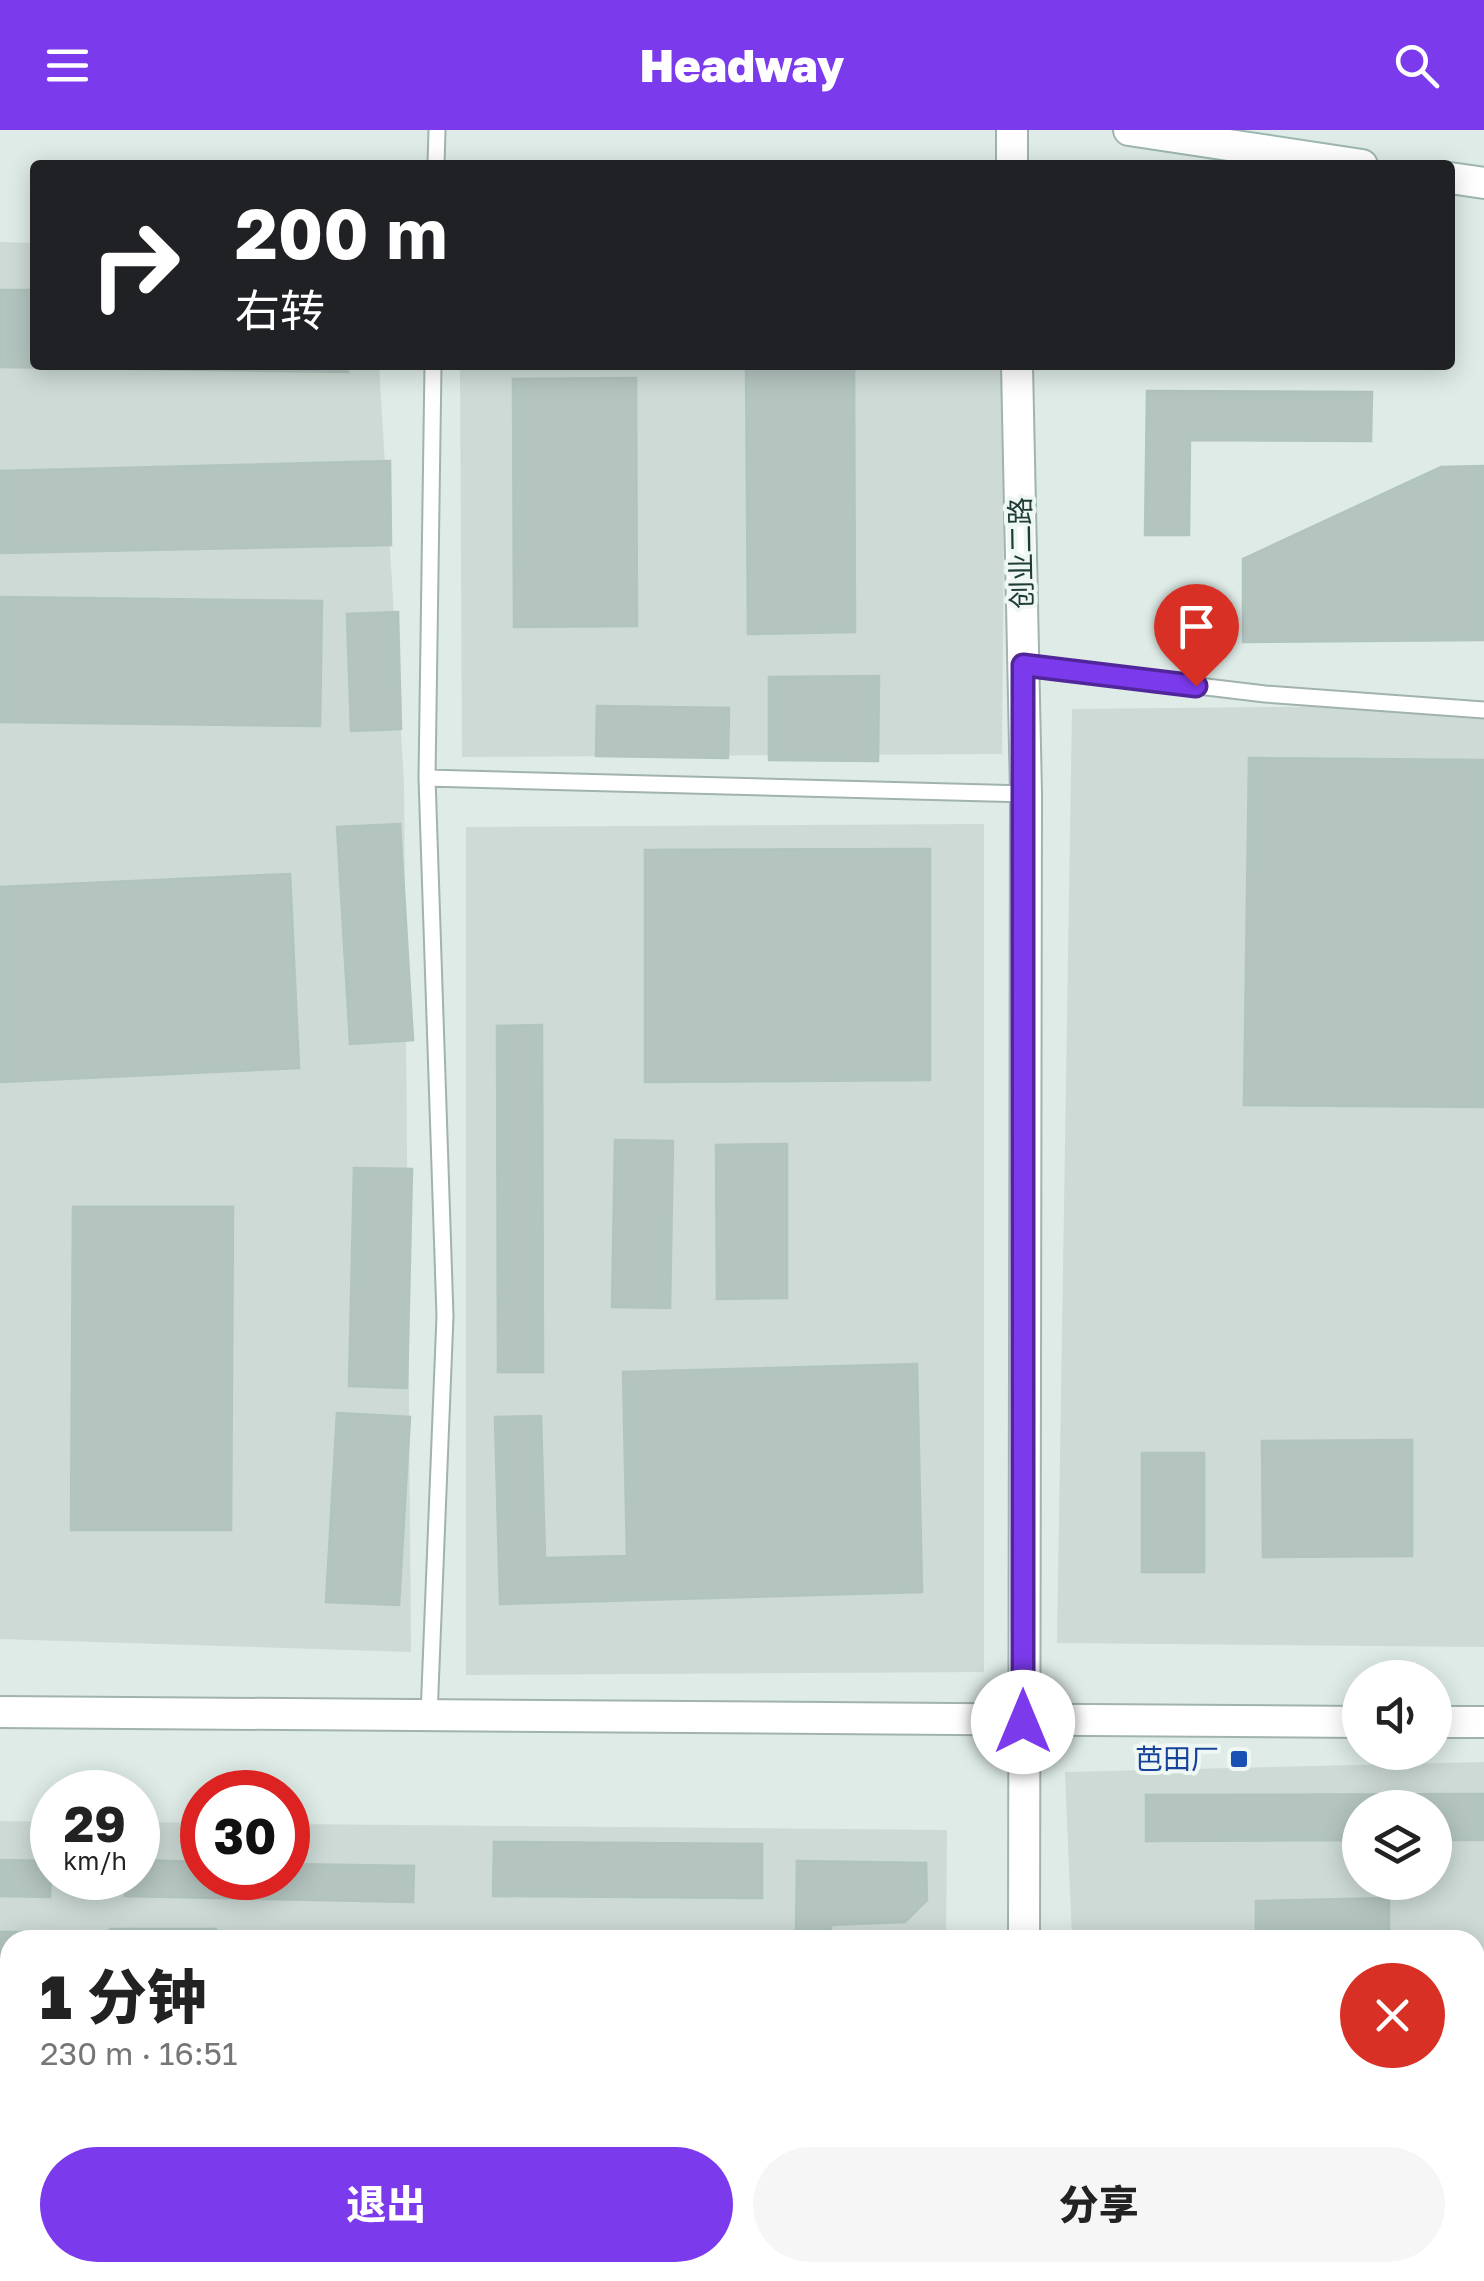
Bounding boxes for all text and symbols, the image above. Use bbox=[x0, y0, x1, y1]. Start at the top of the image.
icon: menu bbox=[40, 38, 95, 93]
text: Headway bbox=[640, 38, 844, 92]
icon: search bbox=[1389, 38, 1444, 93]
text: 200 m bbox=[235, 190, 447, 274]
icon: right bbox=[70, 200, 200, 330]
text: 右转 bbox=[235, 283, 325, 337]
street label: 创业二路 bbox=[1003, 497, 1038, 609]
pin bbox=[1154, 584, 1239, 687]
icon: arrive bbox=[1169, 599, 1224, 654]
map controls bbox=[1342, 1660, 1452, 1900]
button: sound bbox=[1342, 1660, 1452, 1770]
position arrow bbox=[971, 1670, 1075, 1774]
place label: 芭田厂 bbox=[1135, 1742, 1219, 1775]
marker: 芭田厂 bbox=[1228, 1748, 1250, 1770]
speed limit sign: 30 bbox=[180, 1770, 310, 1900]
button: layers bbox=[1342, 1790, 1452, 1900]
text: 29 bbox=[64, 1793, 126, 1853]
text: km/h bbox=[63, 1845, 127, 1876]
text: 1 分钟 bbox=[40, 1960, 207, 2032]
button: close bbox=[1340, 1963, 1445, 2068]
text: 230 m · 16:51 bbox=[40, 2034, 238, 2072]
button: 退出 bbox=[40, 2147, 733, 2262]
button: 分享 bbox=[753, 2147, 1445, 2262]

